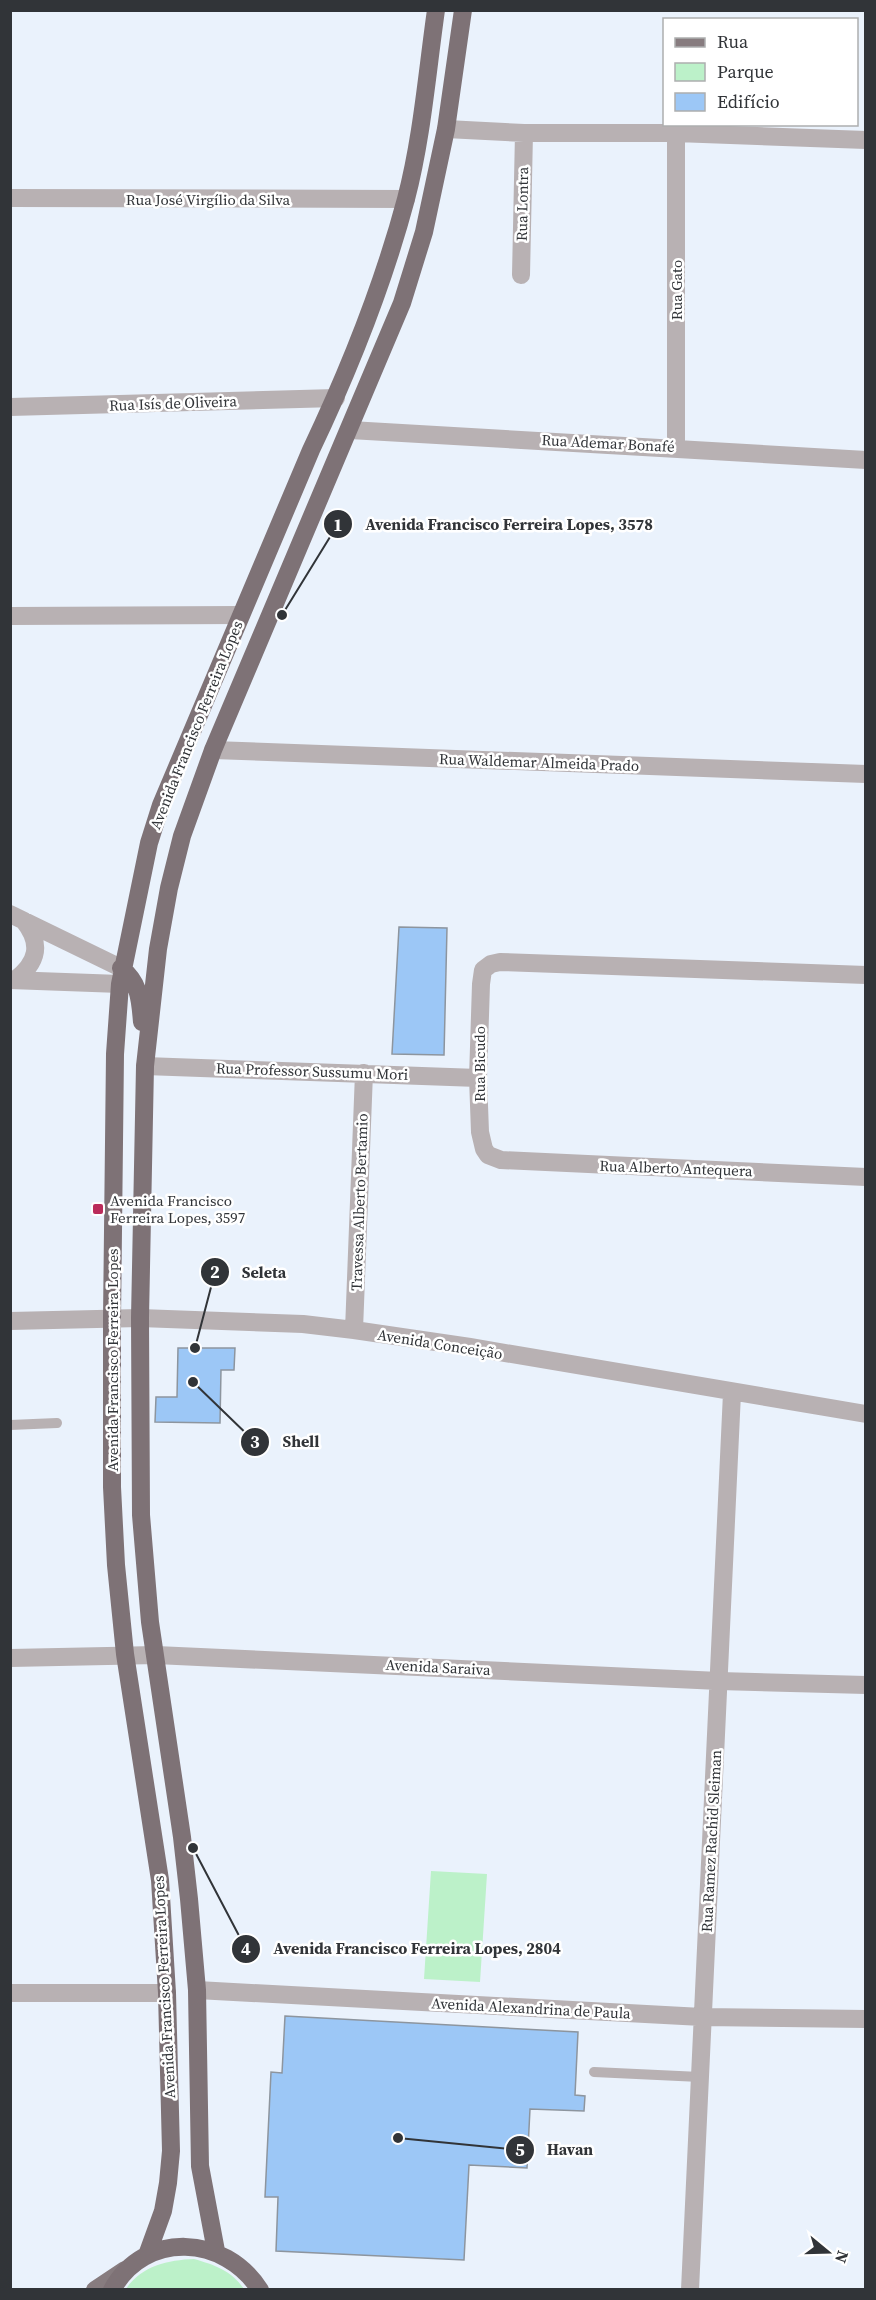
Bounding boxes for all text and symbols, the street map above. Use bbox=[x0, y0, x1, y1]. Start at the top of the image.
legend bbox=[663, 18, 858, 126]
text: Rua bbox=[717, 29, 749, 54]
text: Parque bbox=[717, 59, 774, 84]
text: Edifício bbox=[717, 89, 780, 114]
street label: Rua Lontra bbox=[511, 166, 533, 241]
street label: Rua José Virgílio da Silva bbox=[126, 189, 291, 210]
street label: Rua Gato bbox=[666, 260, 687, 320]
street label: Rua Isís de Oliveira bbox=[109, 390, 238, 416]
street label: Rua Ademar Bonafé bbox=[541, 429, 675, 457]
callout: Avenida Francisco Ferreira Lopes, 3578 bbox=[323, 507, 665, 541]
text: 1 bbox=[333, 512, 343, 537]
text: Avenida Francisco Ferreira Lopes, 3578 bbox=[365, 513, 653, 535]
street label: Avenida Francisco Ferreira Lopes bbox=[144, 618, 248, 832]
street label: Rua Waldemar Almeida Prado bbox=[439, 748, 639, 776]
street label: Rua Bicudo bbox=[469, 1026, 490, 1102]
street label: Rua Professor Sussumu Mori bbox=[215, 1057, 409, 1085]
street label: Travessa Alberto Bertamio bbox=[345, 1113, 373, 1291]
street label: Rua Alberto Antequera bbox=[599, 1155, 753, 1181]
place label: Avenida Francisco Ferreira Lopes, 3597 bbox=[110, 1190, 245, 1228]
marker: Avenida Francisco Ferreira Lopes, 3597 bbox=[91, 1202, 105, 1216]
street label: Avenida Francisco Ferreira Lopes bbox=[102, 1248, 123, 1472]
callout: Seleta bbox=[200, 1255, 299, 1289]
text: 2 bbox=[210, 1259, 220, 1284]
text: Seleta bbox=[242, 1261, 287, 1283]
street label: Avenida Conceição bbox=[376, 1324, 504, 1364]
callout: Shell bbox=[240, 1425, 331, 1459]
text: 3 bbox=[250, 1429, 260, 1454]
text: Shell bbox=[283, 1430, 319, 1452]
street label: Avenida Saraiva bbox=[385, 1654, 491, 1680]
street label: Rua Ramez Rachid Sleiman bbox=[696, 1749, 726, 1933]
street label: Avenida Francisco Ferreira Lopes bbox=[148, 1875, 180, 2099]
callout: Avenida Francisco Ferreira Lopes, 2804 bbox=[231, 1932, 573, 1966]
text: 4 bbox=[241, 1936, 251, 1961]
text: Avenida Francisco Ferreira Lopes, 2804 bbox=[273, 1937, 561, 1959]
street label: Avenida Alexandrina de Paula bbox=[431, 1992, 632, 2024]
callout: Havan bbox=[505, 2133, 606, 2167]
text: 5 bbox=[515, 2137, 525, 2162]
text: Havan bbox=[547, 2138, 593, 2160]
north arrow bbox=[798, 2222, 858, 2282]
text: N bbox=[830, 2248, 854, 2266]

